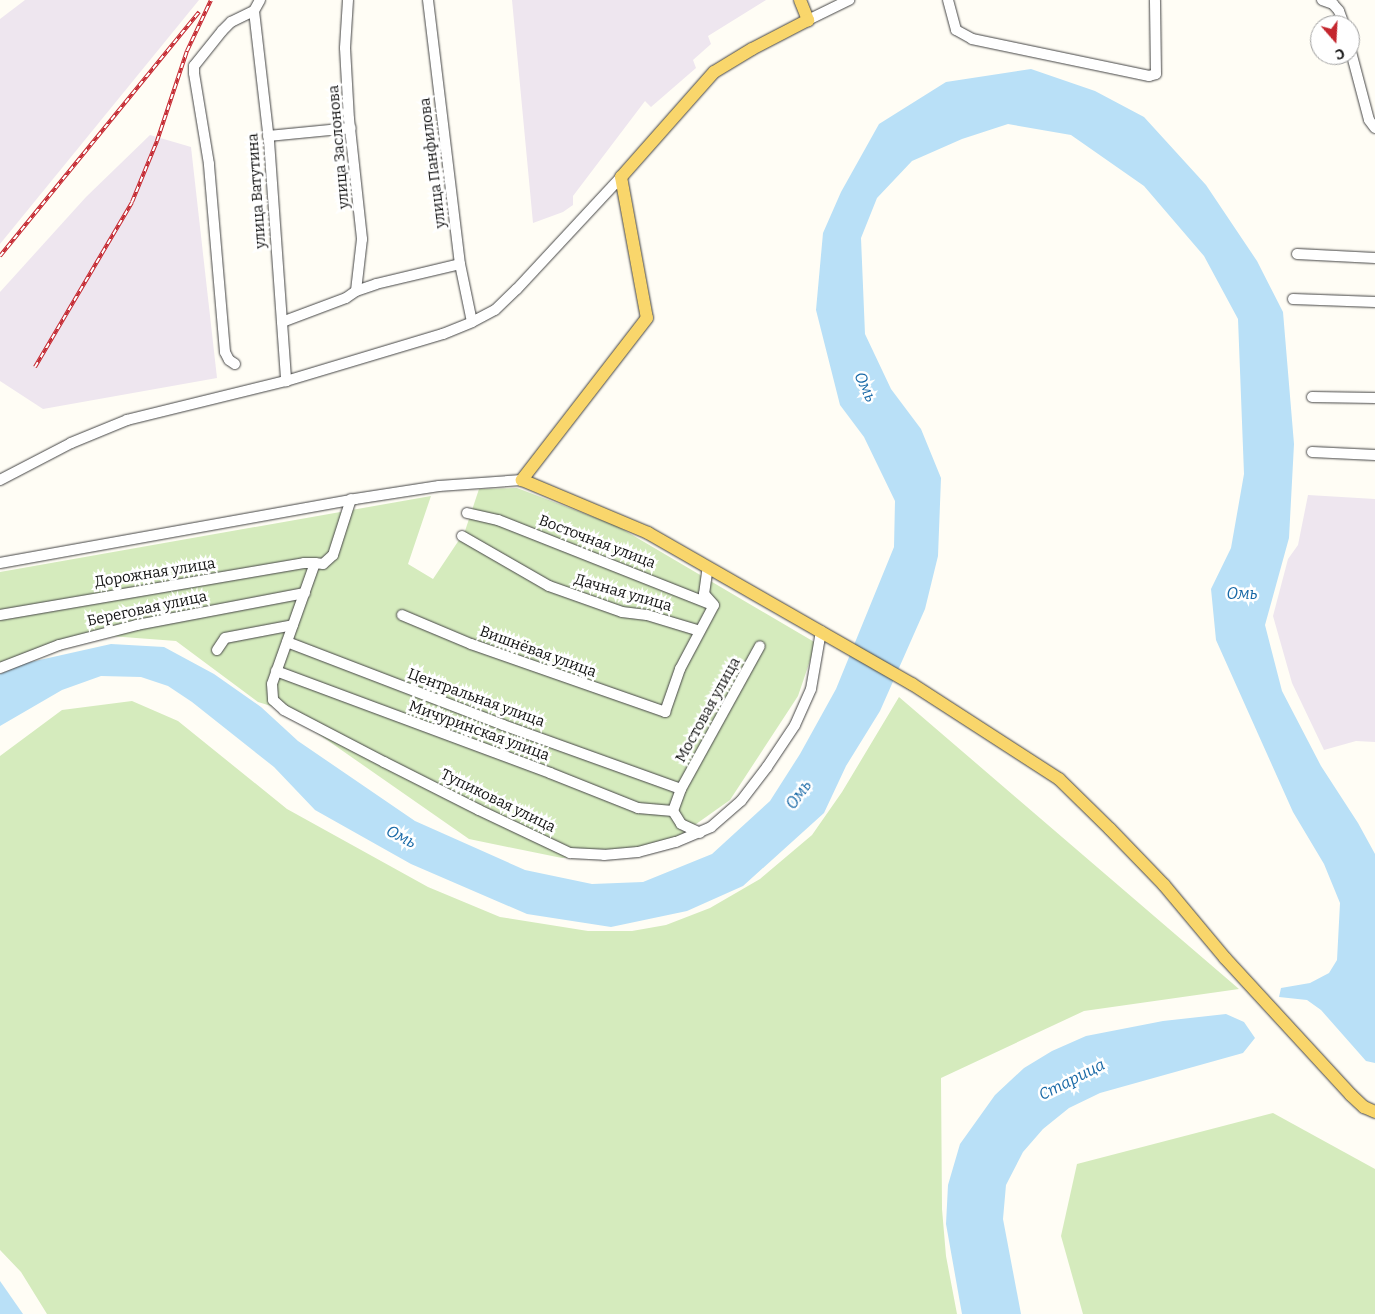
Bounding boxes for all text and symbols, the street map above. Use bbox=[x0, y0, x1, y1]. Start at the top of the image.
north arrow bbox=[1310, 15, 1360, 65]
text: С bbox=[1333, 44, 1347, 63]
street label: улица Заслонова bbox=[325, 84, 353, 210]
street label: улица Панфилова bbox=[416, 97, 450, 229]
street label: улица Ватутина bbox=[244, 133, 270, 249]
water label: Омь bbox=[850, 369, 880, 405]
street label: Восточная улица bbox=[536, 511, 658, 573]
street label: Дорожная улица bbox=[93, 555, 217, 591]
street label: Дачная улица bbox=[572, 570, 674, 616]
water label: Омь bbox=[1226, 584, 1258, 604]
street label: Береговая улица bbox=[85, 587, 209, 631]
street label: Вишнёвая улица bbox=[477, 623, 599, 681]
street label: Мостовая улица bbox=[672, 654, 744, 766]
street label: Центральная улица bbox=[405, 665, 547, 731]
street label: Мичуринская улица bbox=[406, 697, 552, 765]
street label: Тупиковая улица bbox=[438, 765, 558, 837]
water label: Омь bbox=[782, 777, 816, 813]
water label: Омь bbox=[383, 821, 419, 853]
water label: Старица bbox=[1036, 1055, 1108, 1105]

